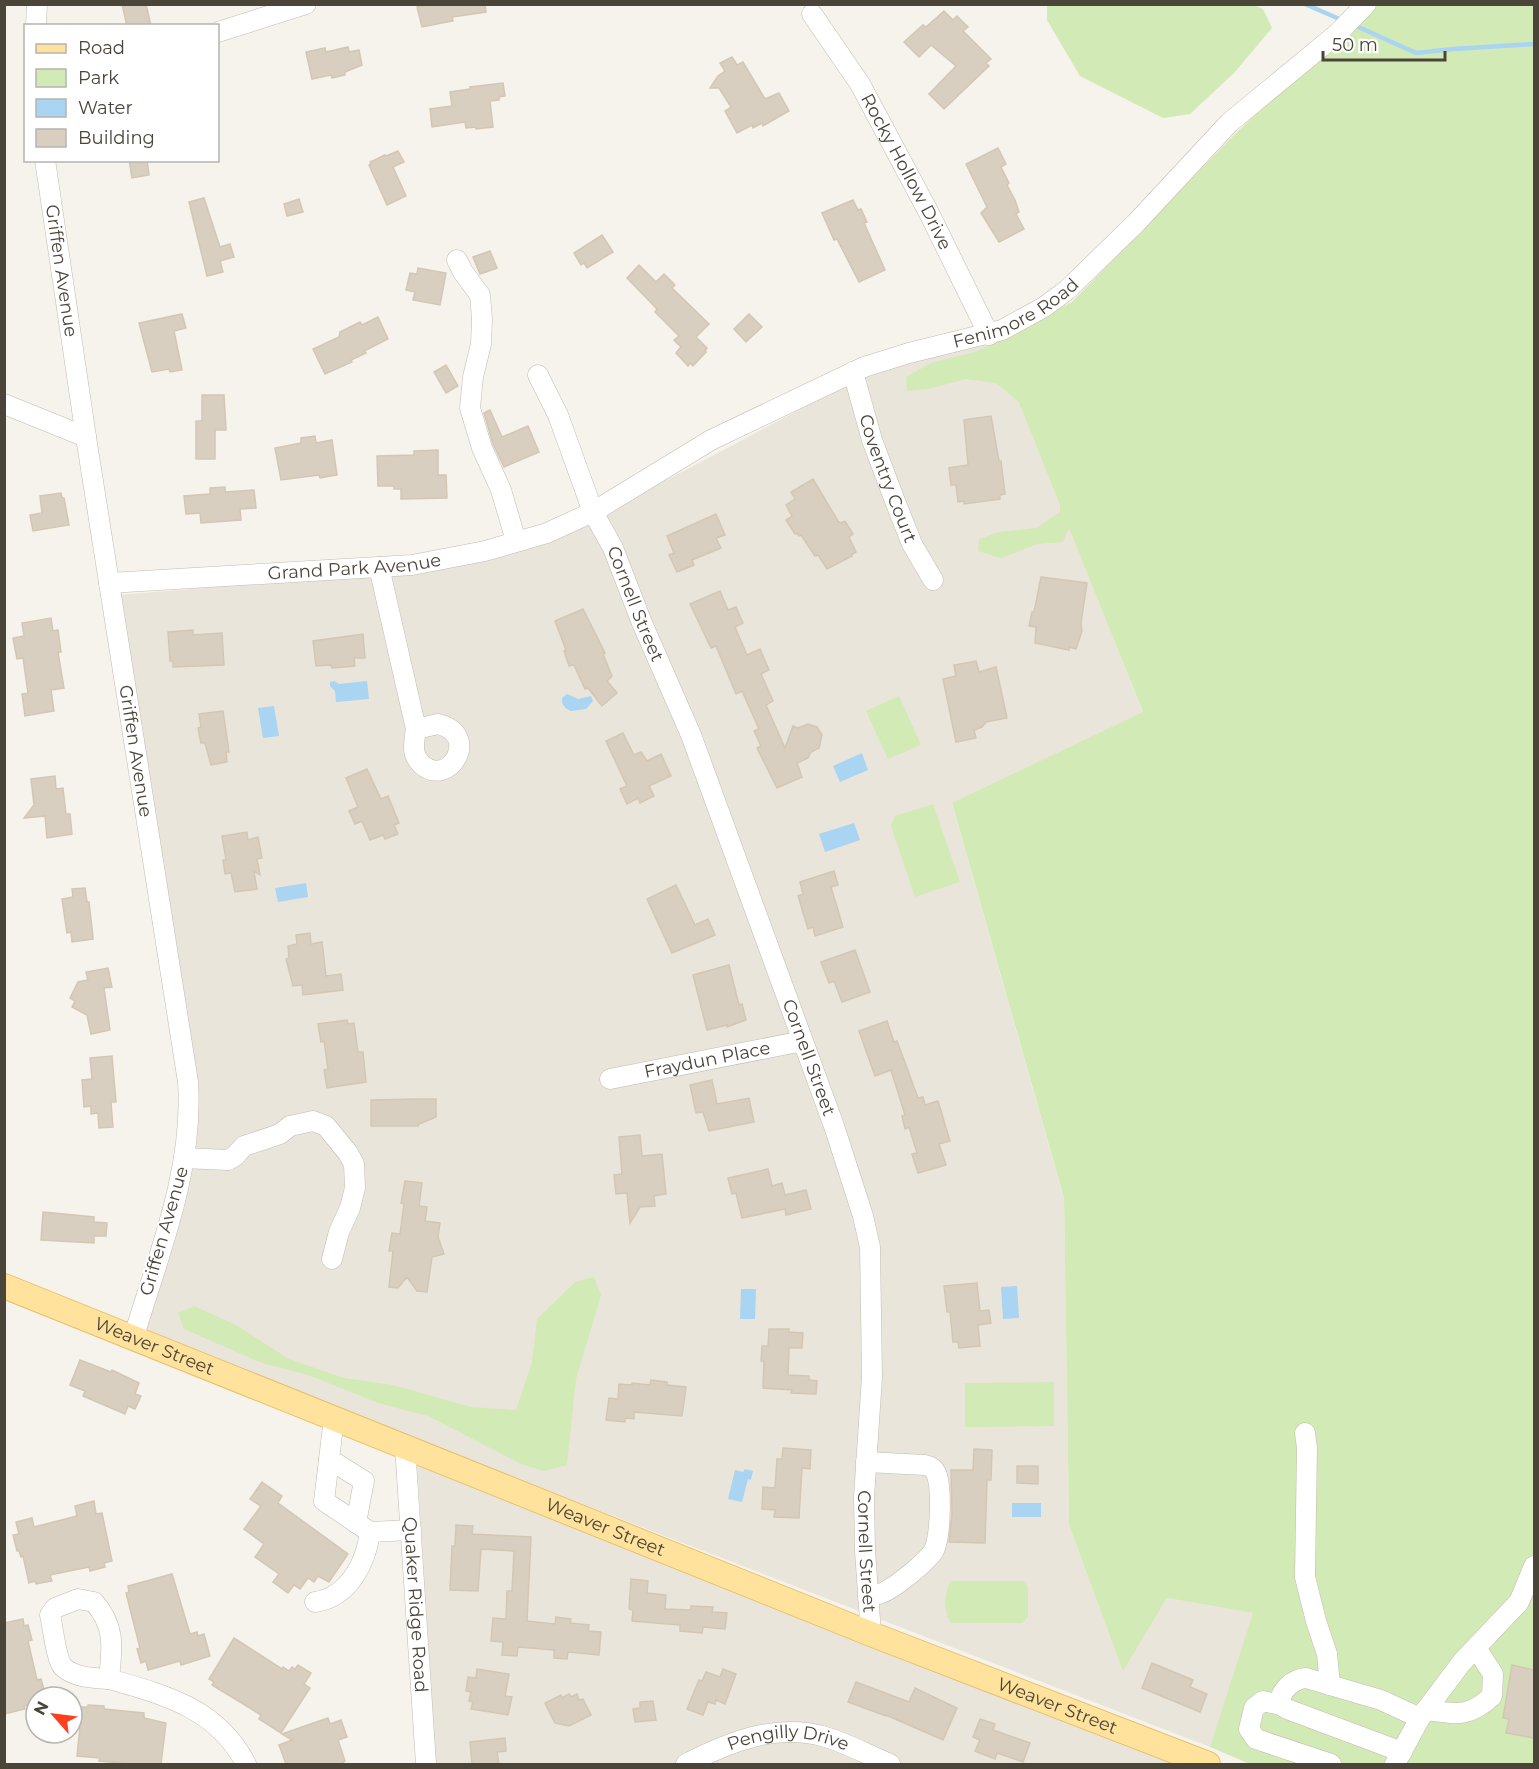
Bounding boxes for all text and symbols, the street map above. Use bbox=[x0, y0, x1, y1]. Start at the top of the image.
legend bbox=[24, 24, 219, 162]
scale bar bbox=[1323, 24, 1444, 62]
text: 50 m bbox=[1332, 34, 1378, 56]
text: Road bbox=[78, 37, 125, 59]
text: Park bbox=[78, 67, 119, 89]
street label: Rocky Hollow Drive bbox=[856, 90, 956, 253]
text: Water bbox=[78, 97, 133, 119]
text: Building bbox=[78, 127, 155, 149]
street label: Griffen Avenue bbox=[41, 203, 82, 339]
street label: Fenimore Road bbox=[951, 273, 1084, 353]
street label: Coventry Court bbox=[854, 412, 921, 546]
street label: Cornell Street bbox=[602, 543, 668, 665]
street label: Grand Park Avenue bbox=[267, 549, 443, 585]
street label: Griffen Avenue bbox=[114, 683, 157, 819]
street label: Cornell Street bbox=[778, 996, 840, 1119]
street label: Fraydun Place bbox=[642, 1037, 772, 1083]
street label: Griffen Avenue bbox=[135, 1164, 193, 1298]
street label: Weaver Street bbox=[91, 1313, 217, 1380]
street label: Cornell Street bbox=[853, 1489, 880, 1613]
street label: Weaver Street bbox=[542, 1494, 668, 1561]
street label: Quaker Ridge Road bbox=[399, 1516, 432, 1693]
street label: Weaver Street bbox=[994, 1673, 1121, 1739]
north arrow bbox=[24, 1685, 84, 1745]
text: N bbox=[30, 1698, 53, 1718]
street label: Pengilly Drive bbox=[724, 1721, 853, 1756]

